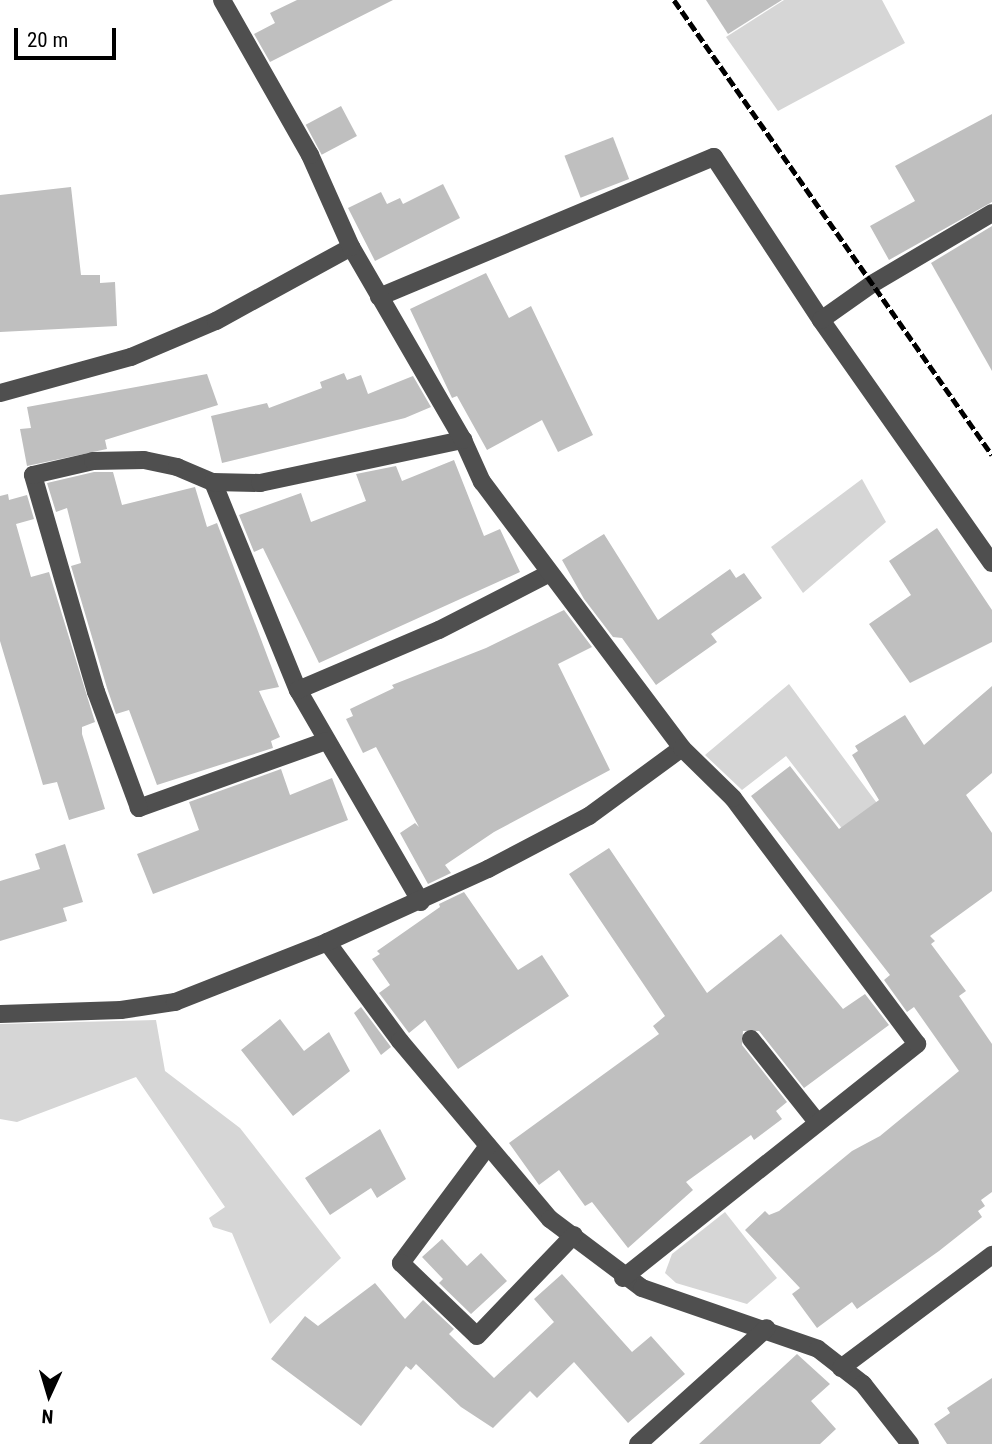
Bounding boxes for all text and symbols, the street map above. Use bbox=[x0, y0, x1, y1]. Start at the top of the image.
scale bar bbox=[18, 14, 119, 58]
text: 20 m bbox=[27, 28, 68, 52]
north arrow bbox=[14, 1360, 84, 1430]
text: N bbox=[41, 1405, 54, 1428]

